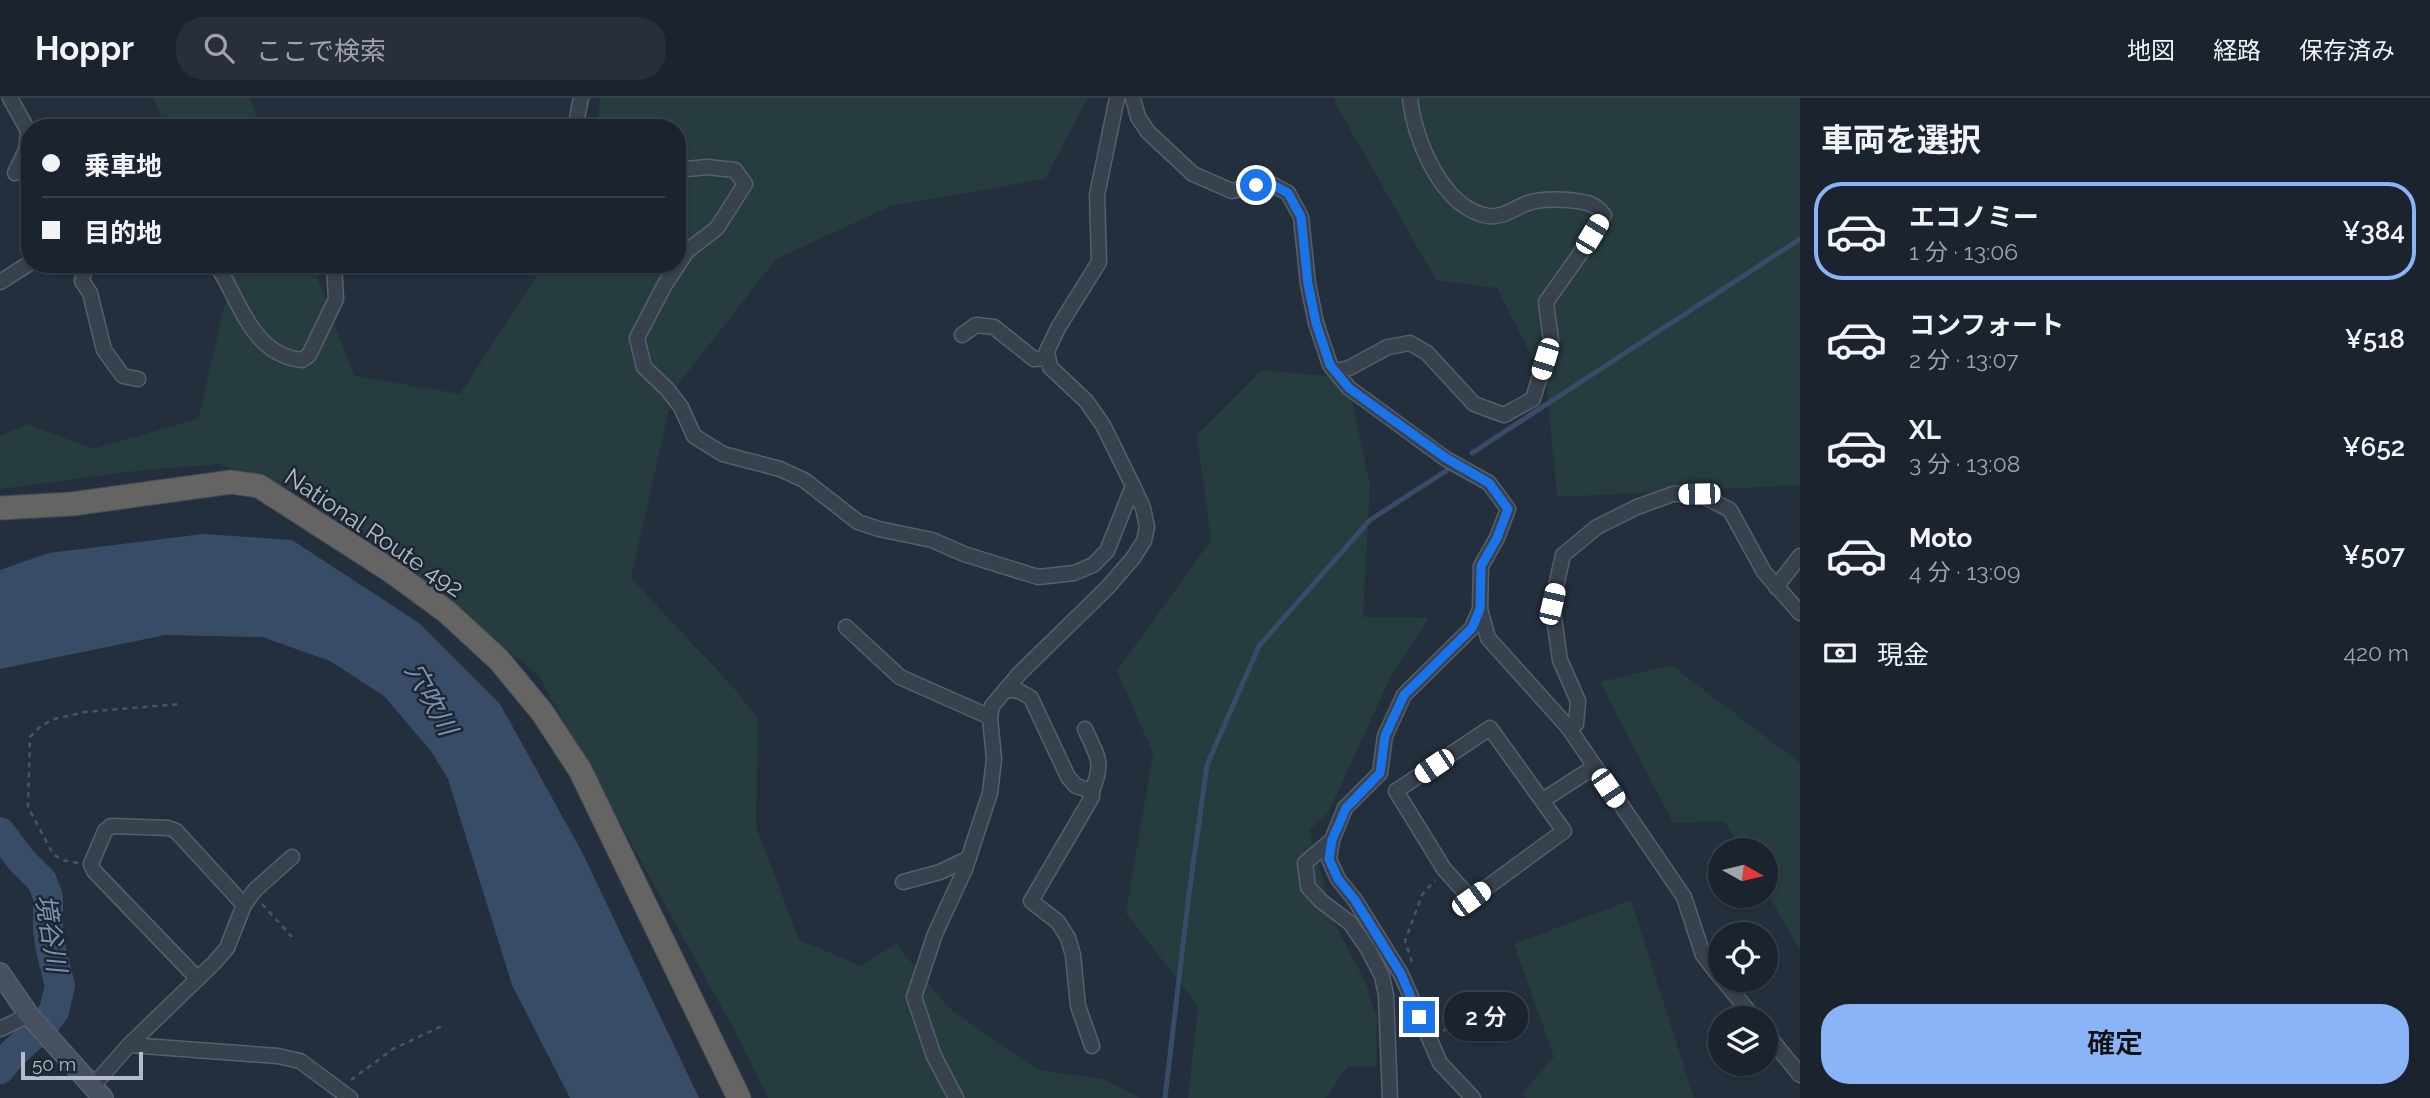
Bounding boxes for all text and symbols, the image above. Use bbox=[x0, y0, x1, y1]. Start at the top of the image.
search box bbox=[176, 17, 666, 80]
text: Hoppr bbox=[35, 29, 134, 68]
icon: search bbox=[200, 29, 238, 67]
text: ここで検索 bbox=[256, 36, 386, 66]
text: 地図 bbox=[2127, 36, 2175, 65]
text: 経路 bbox=[2213, 36, 2261, 65]
text: 保存済み bbox=[2299, 36, 2395, 65]
text: 車両を選択 bbox=[1821, 121, 1981, 158]
text: 乗車地 bbox=[84, 151, 162, 181]
route start bbox=[1240, 169, 1272, 201]
icon: car bbox=[1825, 200, 1888, 263]
text: エコノミー bbox=[1909, 202, 2039, 232]
car bbox=[1573, 211, 1612, 257]
text: ¥384 bbox=[2342, 216, 2405, 246]
text: 目的地 bbox=[84, 218, 162, 248]
text: 1 分 · 13:06 bbox=[1909, 238, 2018, 265]
icon: car bbox=[1825, 308, 1888, 371]
text: コンフォート bbox=[1909, 310, 2064, 340]
text: ¥518 bbox=[2345, 324, 2405, 354]
car bbox=[1529, 336, 1562, 382]
text: 2 分 · 13:07 bbox=[1909, 346, 2019, 373]
text: XL bbox=[1909, 415, 1941, 445]
icon: car bbox=[1825, 416, 1888, 479]
text: ¥652 bbox=[2342, 432, 2405, 462]
text: 3 分 · 13:08 bbox=[1909, 450, 2020, 477]
street label: National Route 492 bbox=[279, 462, 469, 603]
car bbox=[1678, 483, 1721, 505]
text: Moto bbox=[1909, 523, 1972, 553]
icon: car bbox=[1825, 524, 1888, 587]
text: ¥507 bbox=[2342, 540, 2405, 570]
text: 4 分 · 13:09 bbox=[1909, 558, 2021, 585]
car bbox=[1538, 581, 1567, 627]
icon: cash bbox=[1821, 634, 1859, 672]
text: 420 m bbox=[2343, 639, 2409, 666]
text: 現金 bbox=[1877, 640, 1929, 670]
water label: 穴吹川 bbox=[399, 658, 464, 743]
car bbox=[1411, 746, 1458, 786]
car bbox=[1588, 765, 1629, 811]
north arrow bbox=[1708, 838, 1778, 908]
map controls bbox=[1708, 838, 1778, 1076]
car bbox=[1448, 878, 1495, 920]
water label: 境谷川 bbox=[30, 892, 72, 977]
button: locate bbox=[1708, 922, 1778, 992]
callout: 2 分 bbox=[1444, 992, 1528, 1042]
route end bbox=[1403, 1001, 1435, 1033]
text: 2 分 bbox=[1465, 1003, 1507, 1030]
button: 確定 bbox=[1821, 1004, 2409, 1084]
button: layers bbox=[1708, 1006, 1778, 1076]
scale bar bbox=[21, 1049, 144, 1081]
text: 50 m bbox=[32, 1053, 76, 1075]

